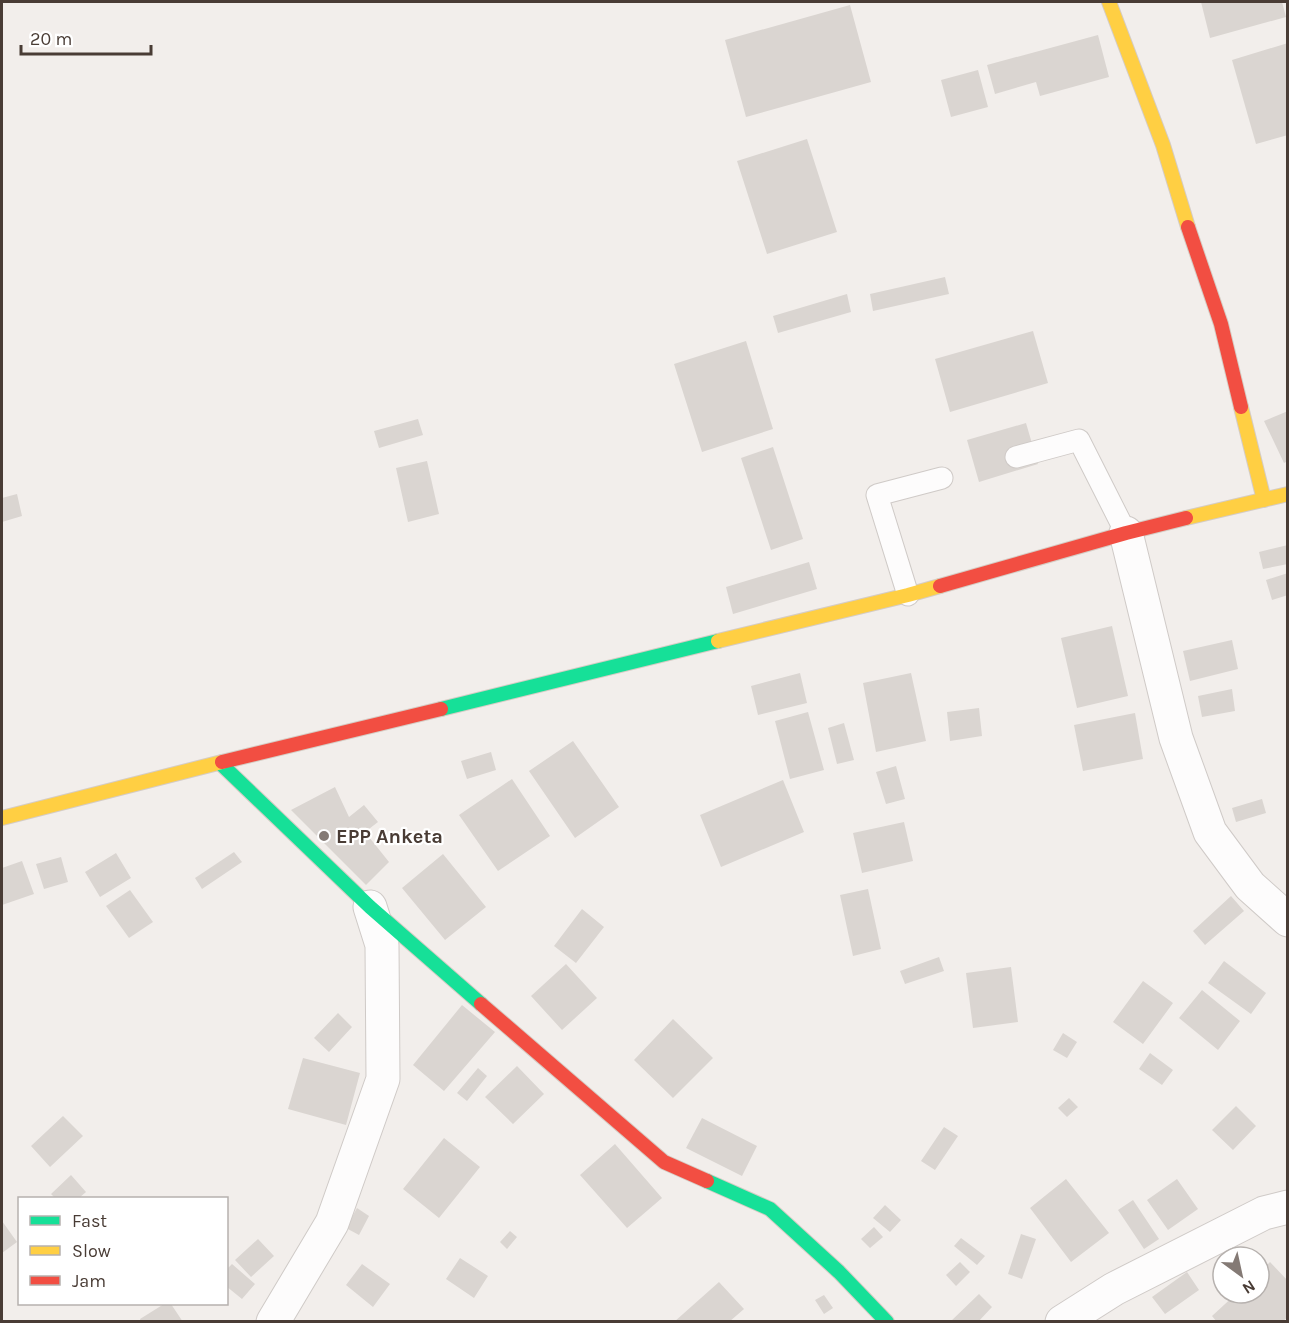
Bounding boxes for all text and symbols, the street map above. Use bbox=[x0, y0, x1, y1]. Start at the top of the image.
scale bar bbox=[21, 18, 152, 56]
text: 20 m bbox=[30, 28, 72, 50]
place label: EPP Anketa bbox=[336, 825, 443, 848]
marker: EPP Anketa bbox=[317, 829, 331, 843]
legend bbox=[18, 1197, 228, 1305]
text: Fast bbox=[72, 1210, 107, 1232]
text: Slow bbox=[72, 1240, 111, 1262]
north arrow bbox=[1211, 1245, 1271, 1305]
text: Jam bbox=[72, 1270, 106, 1292]
text: N bbox=[1239, 1276, 1259, 1298]

